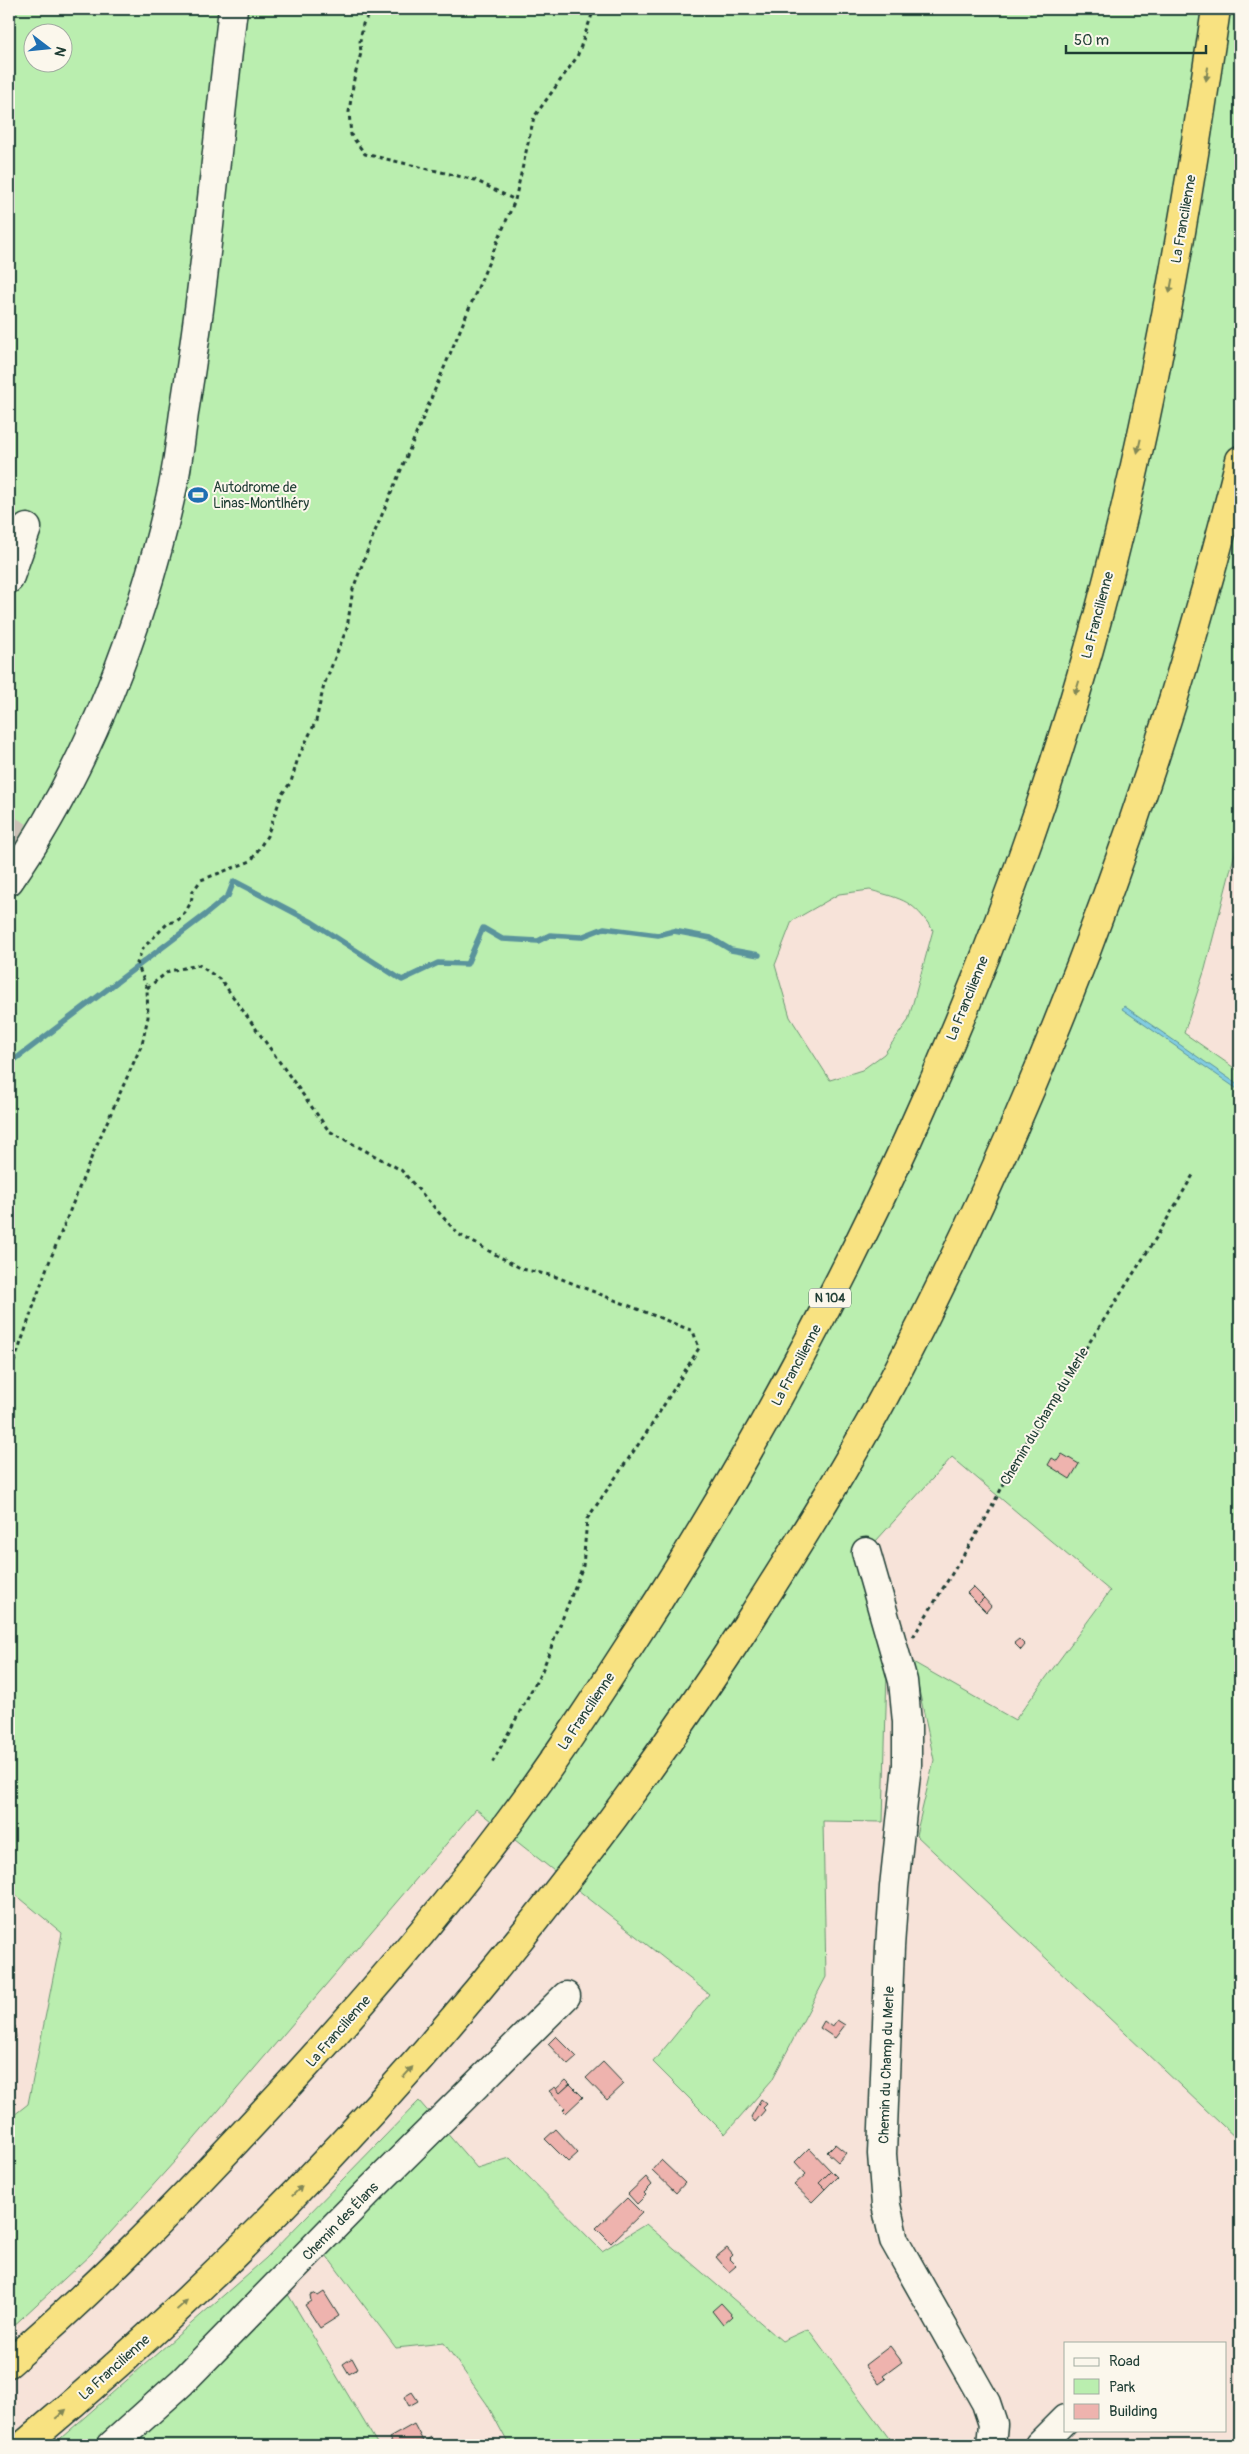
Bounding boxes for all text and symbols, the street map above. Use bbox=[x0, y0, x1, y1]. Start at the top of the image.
north arrow bbox=[22, 22, 72, 72]
scale bar bbox=[1066, 22, 1206, 54]
text: 50 m bbox=[1074, 31, 1109, 50]
text: N bbox=[51, 45, 69, 58]
one-way arrow bbox=[1202, 67, 1210, 83]
street label: La Francilienne bbox=[1167, 173, 1200, 265]
one-way arrow bbox=[1167, 279, 1175, 294]
one-way arrow bbox=[1135, 438, 1143, 453]
place label: Autodrome de Linas-Montlhéry bbox=[213, 479, 309, 512]
sports icon: Autodrome de Linas-Montlhéry bbox=[187, 484, 209, 506]
street label: La Francilienne bbox=[1078, 570, 1117, 661]
one-way arrow bbox=[1073, 680, 1080, 695]
street label: La Francilienne bbox=[943, 953, 992, 1043]
road number: N 104 bbox=[809, 1289, 851, 1308]
street label: La Francilienne bbox=[768, 1322, 825, 1409]
street label: Chemin du Champ du Merle bbox=[997, 1344, 1092, 1488]
street label: La Francilienne bbox=[554, 1669, 619, 1753]
street label: Chemin du Champ du Merle bbox=[875, 1986, 898, 2144]
street label: La Francilienne bbox=[303, 1992, 374, 2071]
one-way arrow bbox=[402, 2065, 413, 2078]
street label: Chemin des Élans bbox=[298, 2178, 382, 2264]
one-way arrow bbox=[291, 2185, 303, 2197]
one-way arrow bbox=[176, 2299, 188, 2311]
street label: La Francilienne bbox=[75, 2331, 153, 2404]
legend bbox=[1064, 2342, 1226, 2432]
text: Road bbox=[1109, 2352, 1140, 2371]
text: Park bbox=[1109, 2378, 1136, 2397]
text: Building bbox=[1109, 2402, 1157, 2421]
one-way arrow bbox=[55, 2409, 67, 2420]

